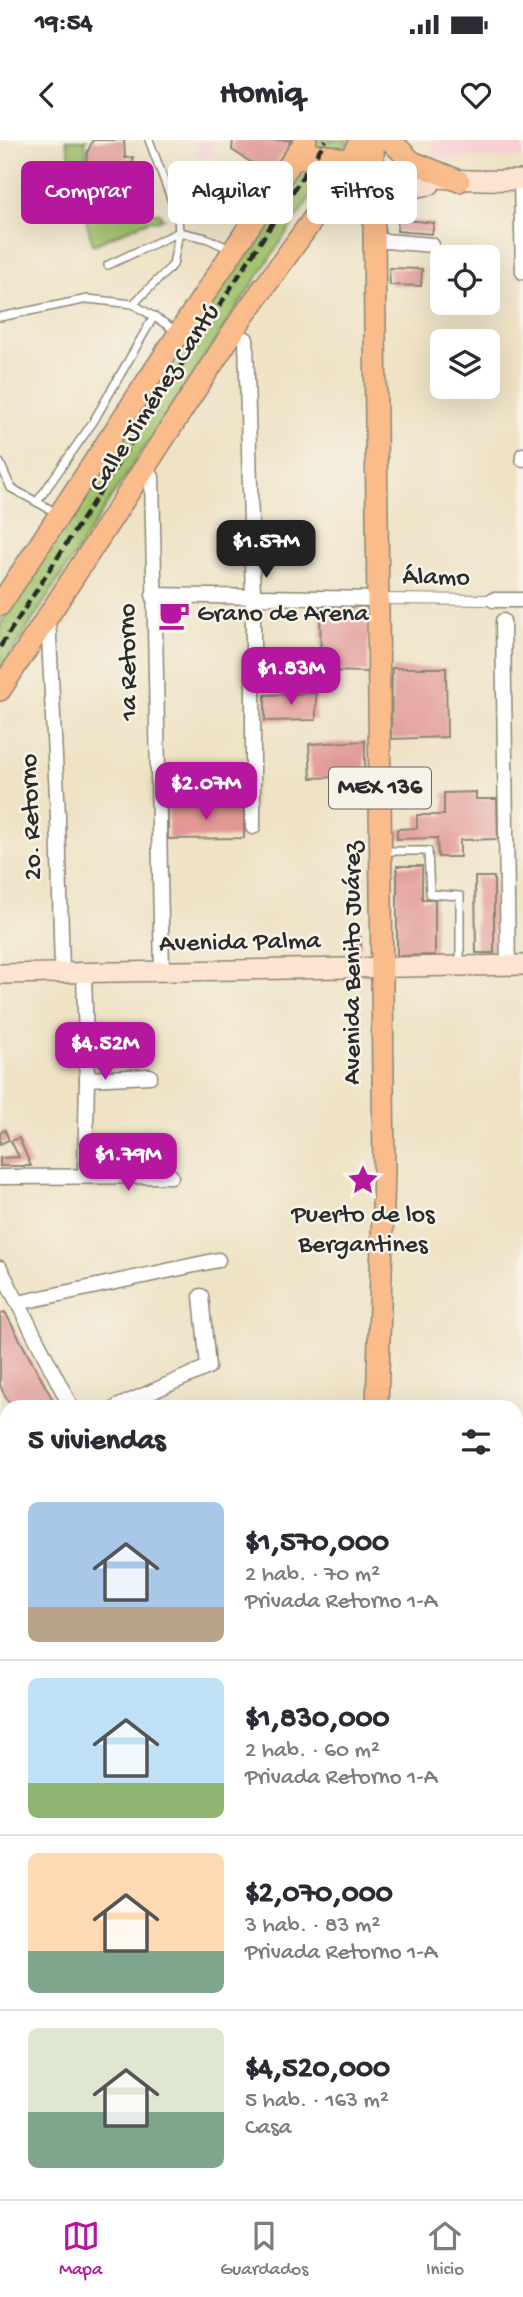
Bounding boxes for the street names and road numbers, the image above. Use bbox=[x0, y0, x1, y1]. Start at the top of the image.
street label: Calle Jiménez Cantú bbox=[84, 299, 228, 499]
street label: Álamo bbox=[402, 563, 470, 595]
street label: 1a Retorno bbox=[113, 603, 147, 722]
street label: 2o. Retorno bbox=[15, 753, 51, 881]
road number: MEX 136 bbox=[329, 768, 431, 808]
street label: Avenida Benito Juárez bbox=[339, 840, 370, 1085]
street label: Avenida Palma bbox=[159, 927, 323, 961]

